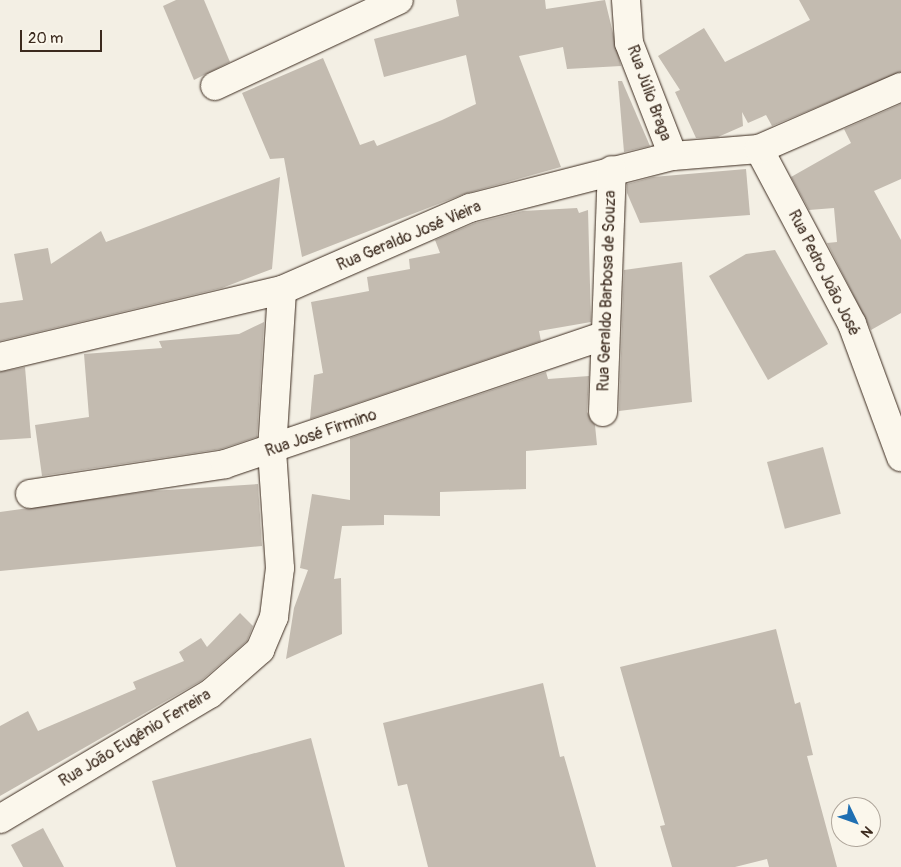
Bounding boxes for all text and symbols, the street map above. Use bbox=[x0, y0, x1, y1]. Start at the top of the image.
scale bar bbox=[22, 20, 105, 52]
text: 20 m bbox=[28, 29, 63, 48]
street label: Rua Júlio Braga bbox=[623, 42, 675, 144]
street label: Rua Geraldo Barbosa de Souza bbox=[594, 190, 620, 392]
street label: Rua Geraldo José Vieira bbox=[334, 197, 484, 275]
street label: Rua Pedro João José bbox=[784, 207, 864, 339]
street label: Rua José Firmino bbox=[263, 405, 379, 461]
street label: Rua João Eugênio Ferreira bbox=[56, 685, 214, 791]
north arrow bbox=[831, 797, 881, 847]
text: N bbox=[857, 822, 876, 841]

